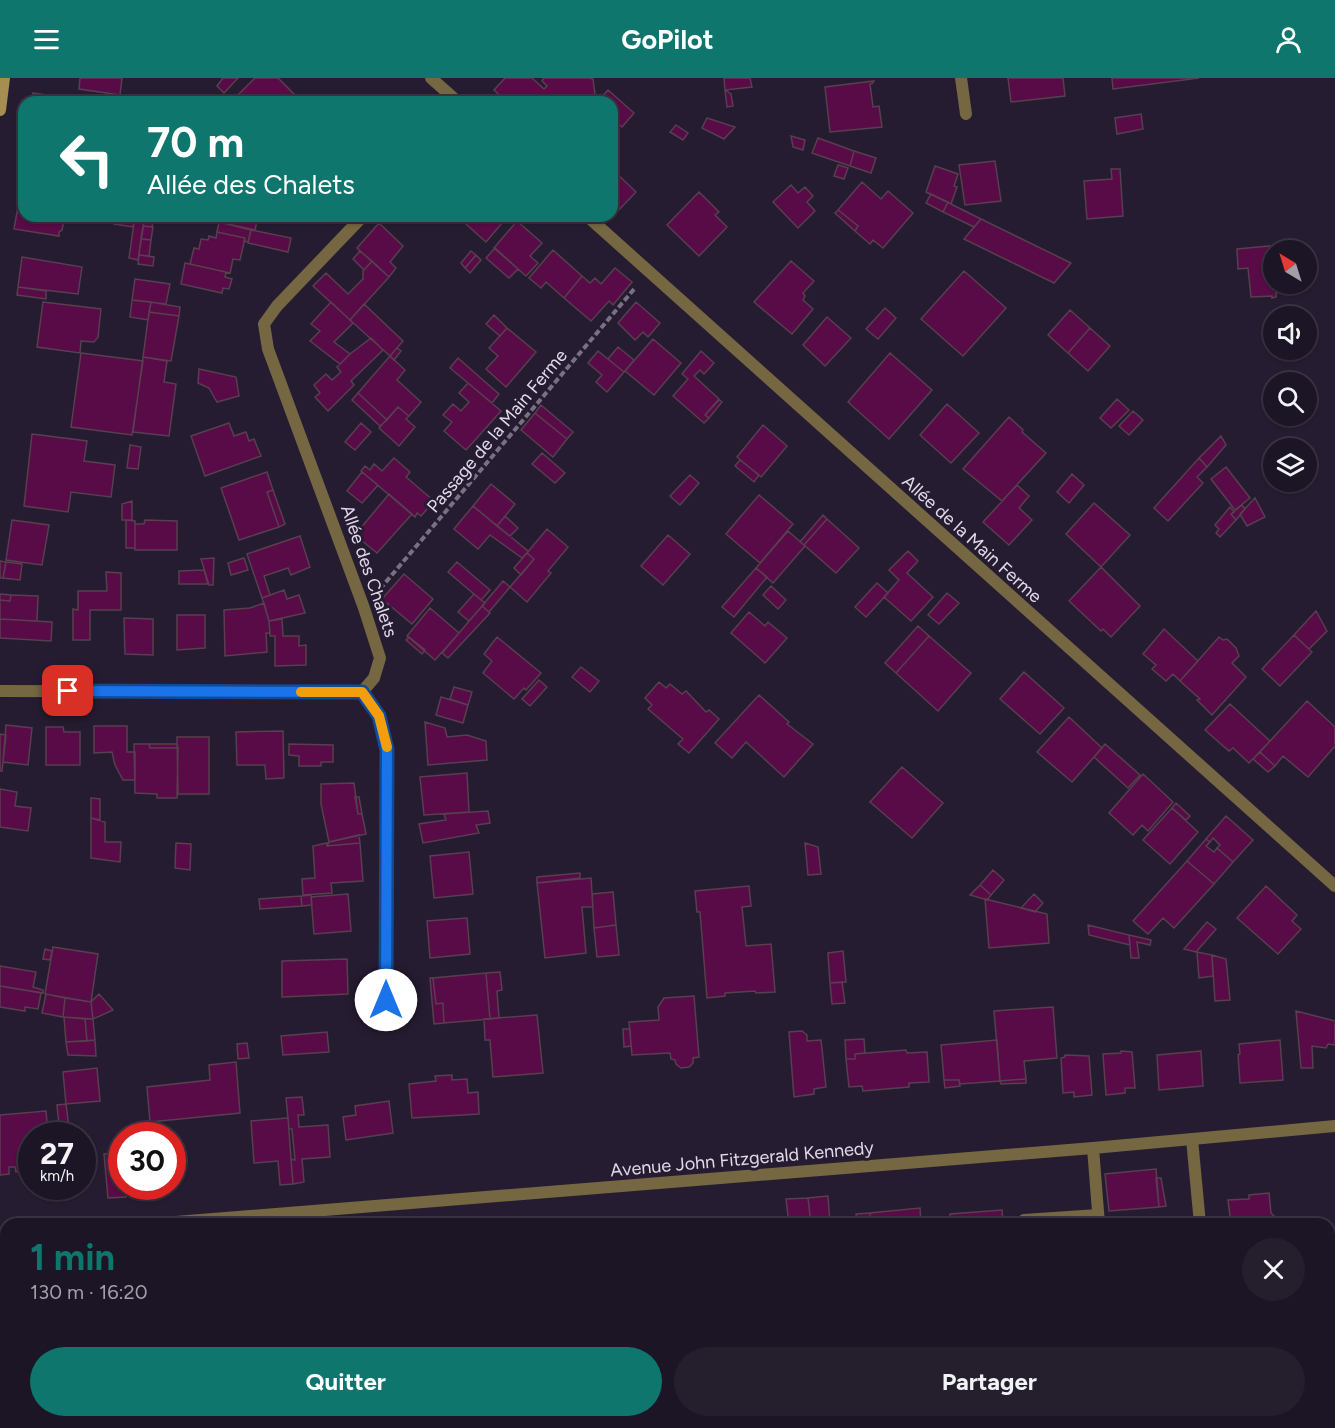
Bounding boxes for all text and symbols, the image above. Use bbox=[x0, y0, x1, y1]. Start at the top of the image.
icon: menu bbox=[30, 23, 63, 56]
text: GoPilot bbox=[621, 23, 714, 56]
icon: person bbox=[1272, 23, 1305, 56]
text: 70 m bbox=[147, 117, 244, 168]
icon: left bbox=[48, 120, 126, 198]
text: Allée des Chalets bbox=[147, 168, 355, 201]
north arrow bbox=[1263, 240, 1317, 294]
map controls bbox=[1263, 240, 1317, 492]
button: sound bbox=[1263, 306, 1317, 360]
street label: Passage de la Main Ferme bbox=[422, 345, 572, 517]
button: search bbox=[1263, 372, 1317, 426]
button: layers bbox=[1263, 438, 1317, 492]
street label: Allée de la Main Ferme bbox=[898, 470, 1047, 608]
street label: Allée des Chalets bbox=[336, 502, 402, 640]
pin bbox=[42, 665, 93, 716]
icon: arrive bbox=[51, 674, 84, 707]
position arrow bbox=[354, 968, 418, 1032]
speed limit sign: 30 bbox=[108, 1122, 186, 1200]
text: 27 bbox=[40, 1135, 74, 1172]
street label: Avenue John Fitzgerald Kennedy bbox=[609, 1136, 875, 1181]
text: km/h bbox=[40, 1167, 74, 1185]
text: 1 min bbox=[30, 1236, 115, 1279]
button: close bbox=[1242, 1238, 1305, 1301]
text: 130 m · 16:20 bbox=[30, 1280, 148, 1304]
button: Quitter bbox=[30, 1347, 662, 1416]
button: Partager bbox=[674, 1347, 1305, 1416]

